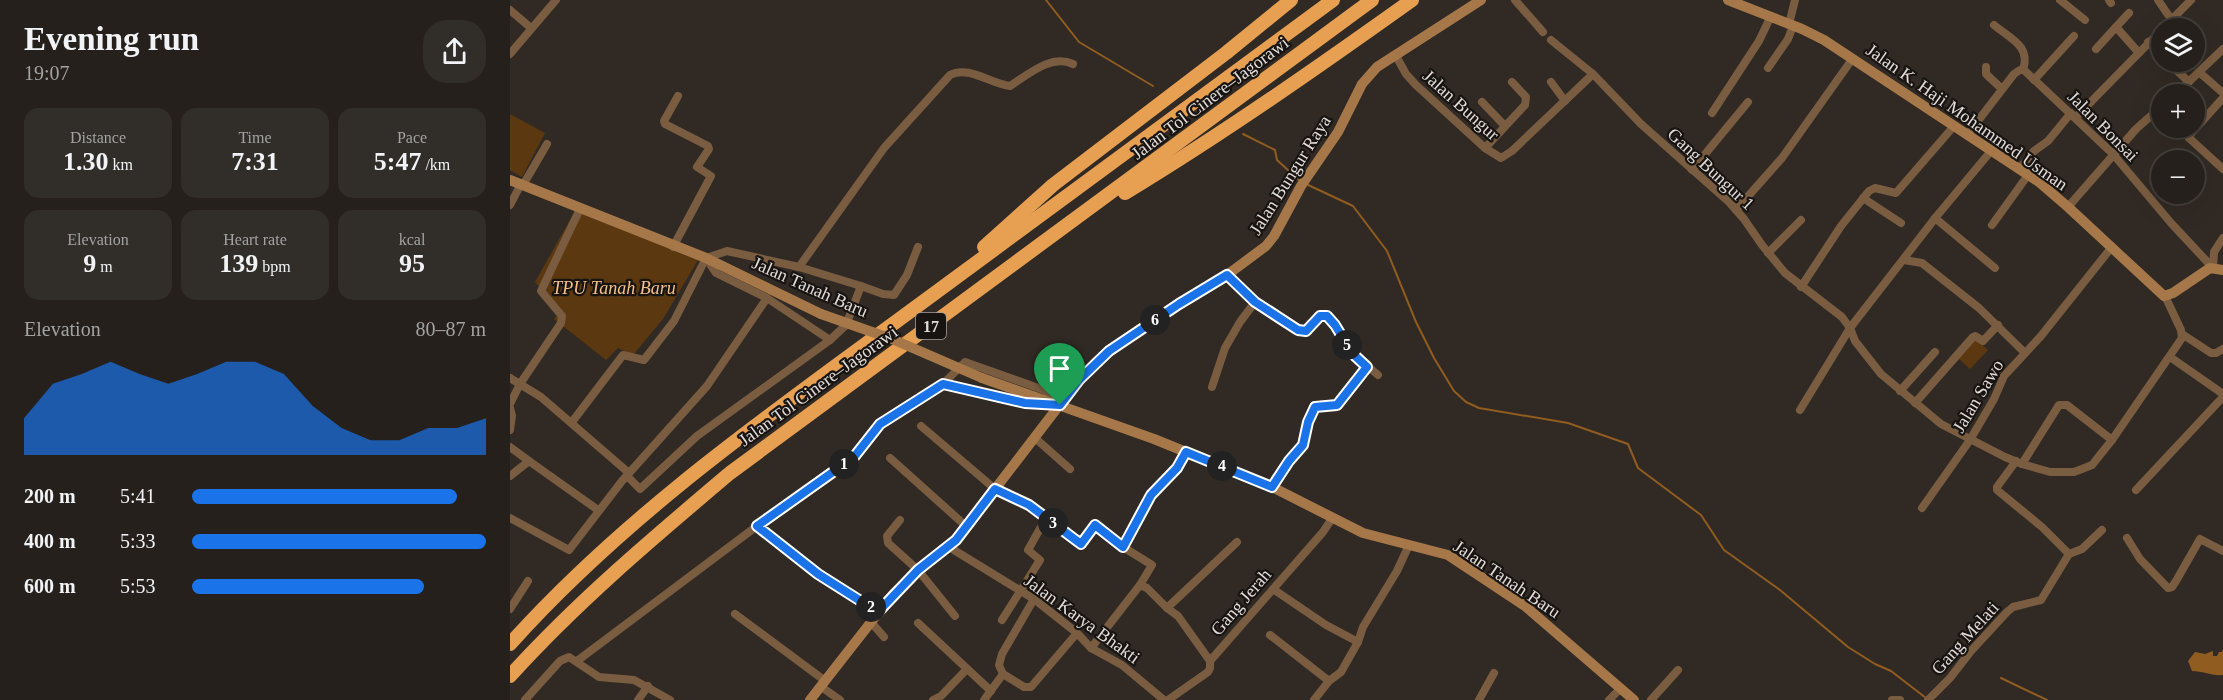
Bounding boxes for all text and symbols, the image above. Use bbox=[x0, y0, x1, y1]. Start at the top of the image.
map controls bbox=[2151, 18, 2205, 204]
button: layers bbox=[2151, 18, 2205, 72]
button: share bbox=[423, 20, 486, 83]
text: Evening run bbox=[24, 21, 199, 57]
street label: Jalan Tol Cinere–Jagorawi bbox=[1128, 32, 1292, 164]
street label: Jalan K. Haji Mohammed Usman bbox=[1862, 40, 2072, 194]
text: 19:07 bbox=[24, 62, 70, 84]
street label: Jalan Bungur bbox=[1419, 66, 1503, 144]
button: + bbox=[2151, 84, 2205, 138]
street label: Jalan Bonsai bbox=[2064, 87, 2142, 165]
street label: Jalan Bungur Raya bbox=[1245, 112, 1335, 238]
street label: Gang Bungur 1 bbox=[1664, 124, 1758, 214]
text: Distance bbox=[70, 129, 126, 146]
text: Time bbox=[238, 129, 272, 146]
text: Pace bbox=[397, 129, 427, 146]
text: 1.30 bbox=[63, 147, 109, 176]
text: 7:31 bbox=[231, 147, 279, 176]
text: 5:47 bbox=[374, 147, 421, 176]
button: − bbox=[2151, 150, 2205, 204]
text: km bbox=[109, 156, 133, 173]
text: /km bbox=[421, 156, 450, 173]
text: Elevation bbox=[67, 231, 129, 248]
text: Heart rate bbox=[223, 231, 287, 248]
text: kcal bbox=[399, 231, 425, 248]
text: 9 bbox=[83, 249, 96, 278]
text: 139 bbox=[219, 249, 258, 278]
text: 95 bbox=[399, 249, 425, 278]
street label: Jalan Tanah Baru bbox=[749, 253, 871, 321]
text: m bbox=[96, 258, 113, 275]
text: bpm bbox=[258, 258, 291, 275]
park label: TPU Tanah Baru bbox=[552, 278, 676, 298]
pin: 6 bbox=[1140, 305, 1170, 335]
text: 6 bbox=[1151, 311, 1159, 328]
road number: 17 bbox=[916, 313, 946, 339]
text: Elevation bbox=[24, 318, 101, 340]
text: 80–87 m bbox=[415, 318, 486, 340]
street label: Jalan Tol Cinere–Jagorawi bbox=[735, 322, 901, 450]
pin: 5 bbox=[1332, 330, 1362, 360]
text: 5 bbox=[1343, 336, 1351, 353]
pin bbox=[1034, 343, 1085, 405]
icon: arrive bbox=[1043, 352, 1076, 385]
street label: Jalan Sawo bbox=[1948, 356, 2008, 436]
pin: 1 bbox=[829, 449, 859, 479]
pin: 4 bbox=[1207, 451, 1237, 481]
text: 1 bbox=[840, 455, 848, 472]
text: 4 bbox=[1218, 457, 1226, 474]
text: 200 m bbox=[24, 485, 76, 507]
text: 5:41 bbox=[120, 485, 156, 507]
pin: 3 bbox=[1038, 508, 1068, 538]
text: 3 bbox=[1049, 514, 1057, 531]
text: 400 m bbox=[24, 530, 76, 552]
text: 5:33 bbox=[120, 530, 156, 552]
street label: Jalan Tanah Baru bbox=[1450, 536, 1564, 622]
street label: Gang Jerah bbox=[1207, 565, 1275, 639]
street label: Jalan Karya Bhakti bbox=[1020, 570, 1144, 668]
text: 600 m bbox=[24, 575, 76, 597]
text: 5:53 bbox=[120, 575, 156, 597]
pin: 2 bbox=[856, 592, 886, 622]
text: 2 bbox=[867, 598, 875, 615]
street label: Gang Melati bbox=[1927, 598, 2003, 678]

